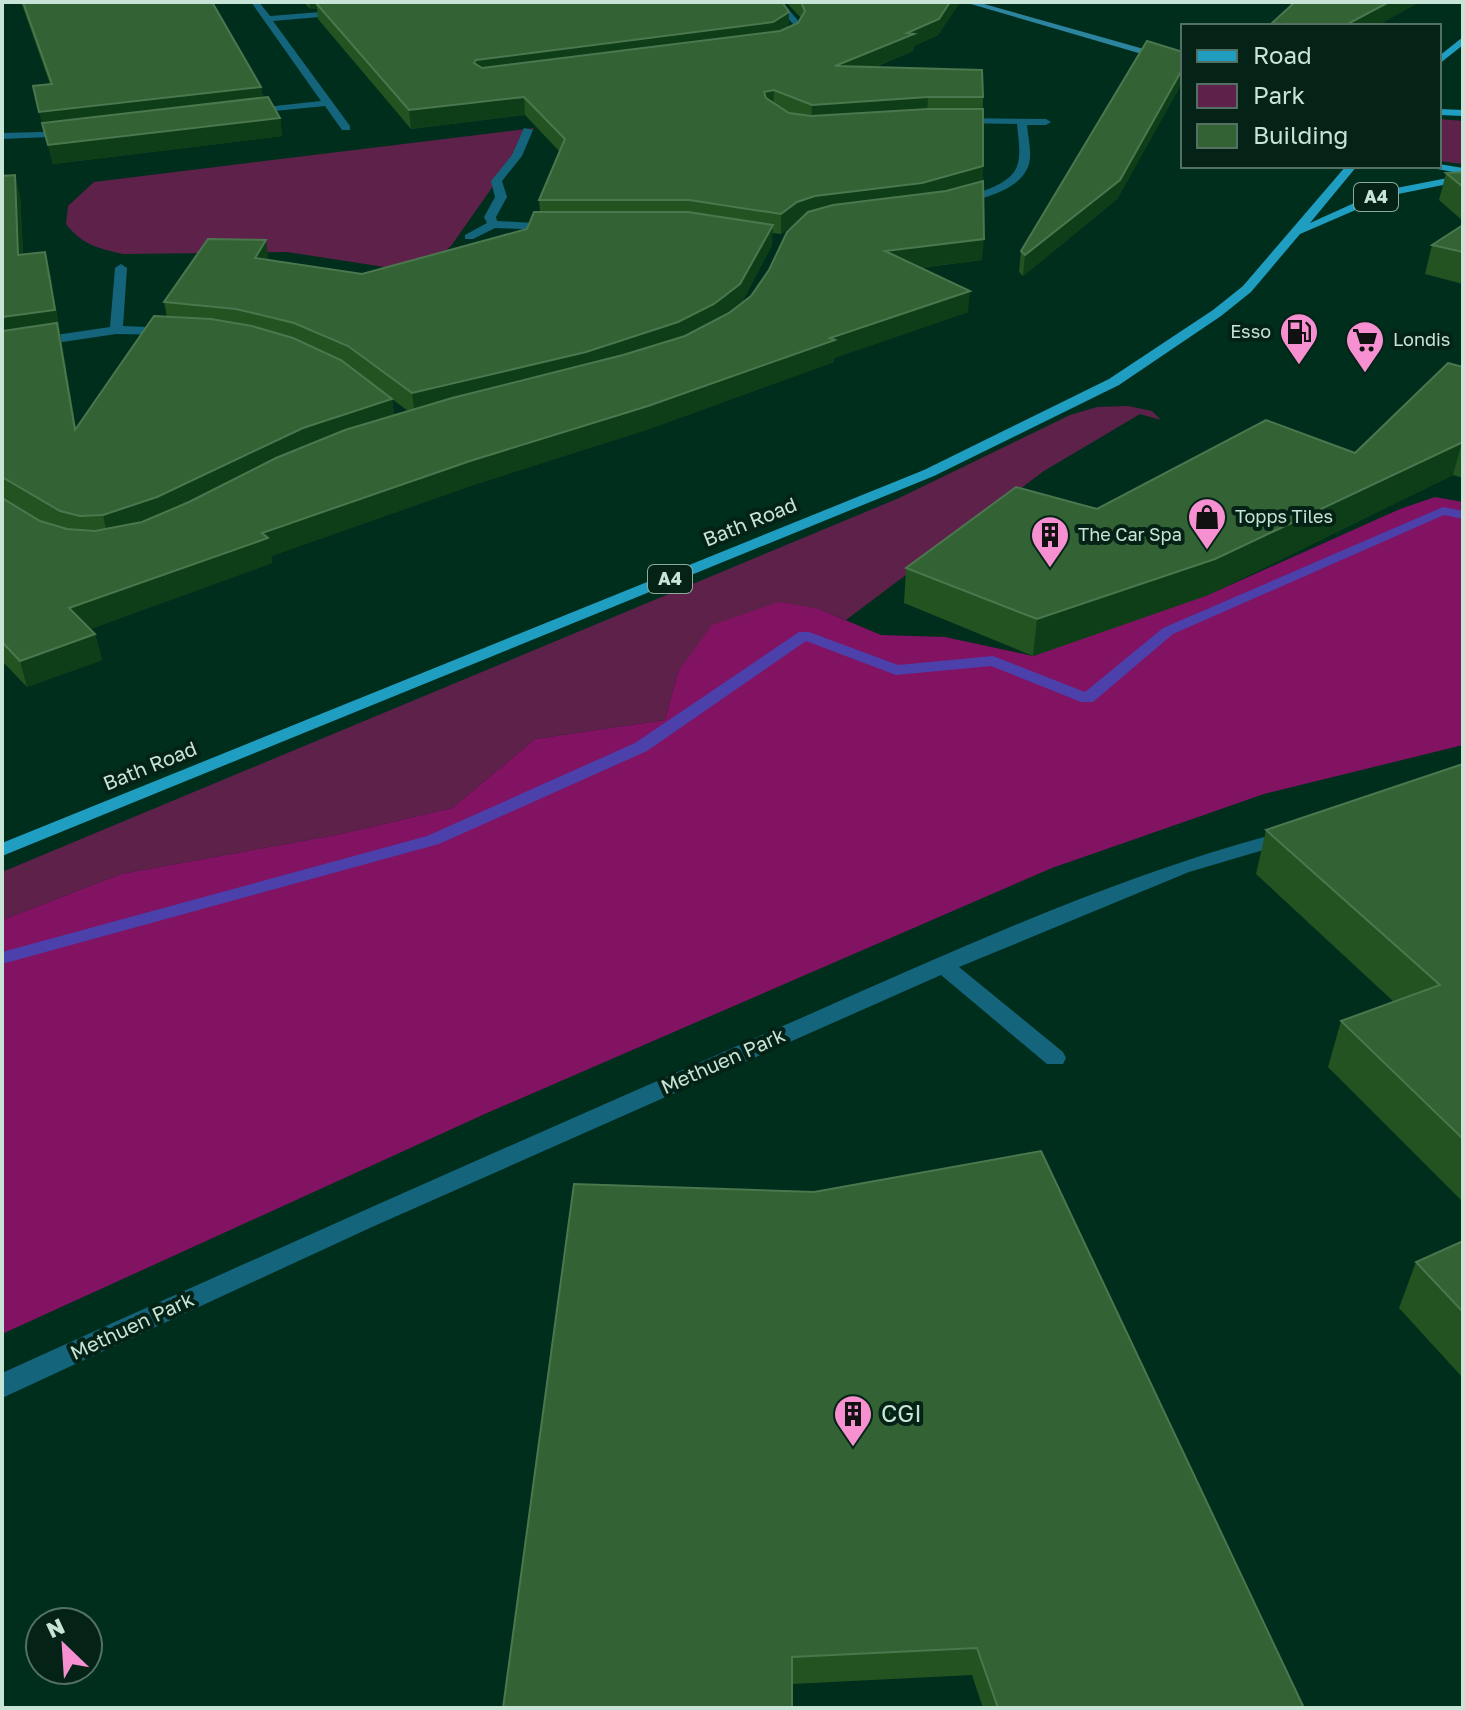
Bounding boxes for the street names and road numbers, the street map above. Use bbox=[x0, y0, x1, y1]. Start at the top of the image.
road number: A4 bbox=[1354, 183, 1398, 211]
street label: Bath Road bbox=[699, 491, 800, 551]
road number: A4 bbox=[648, 565, 692, 593]
street label: Bath Road bbox=[99, 735, 200, 795]
street label: Methuen Park bbox=[657, 1022, 788, 1098]
street label: Methuen Park bbox=[66, 1286, 197, 1364]

